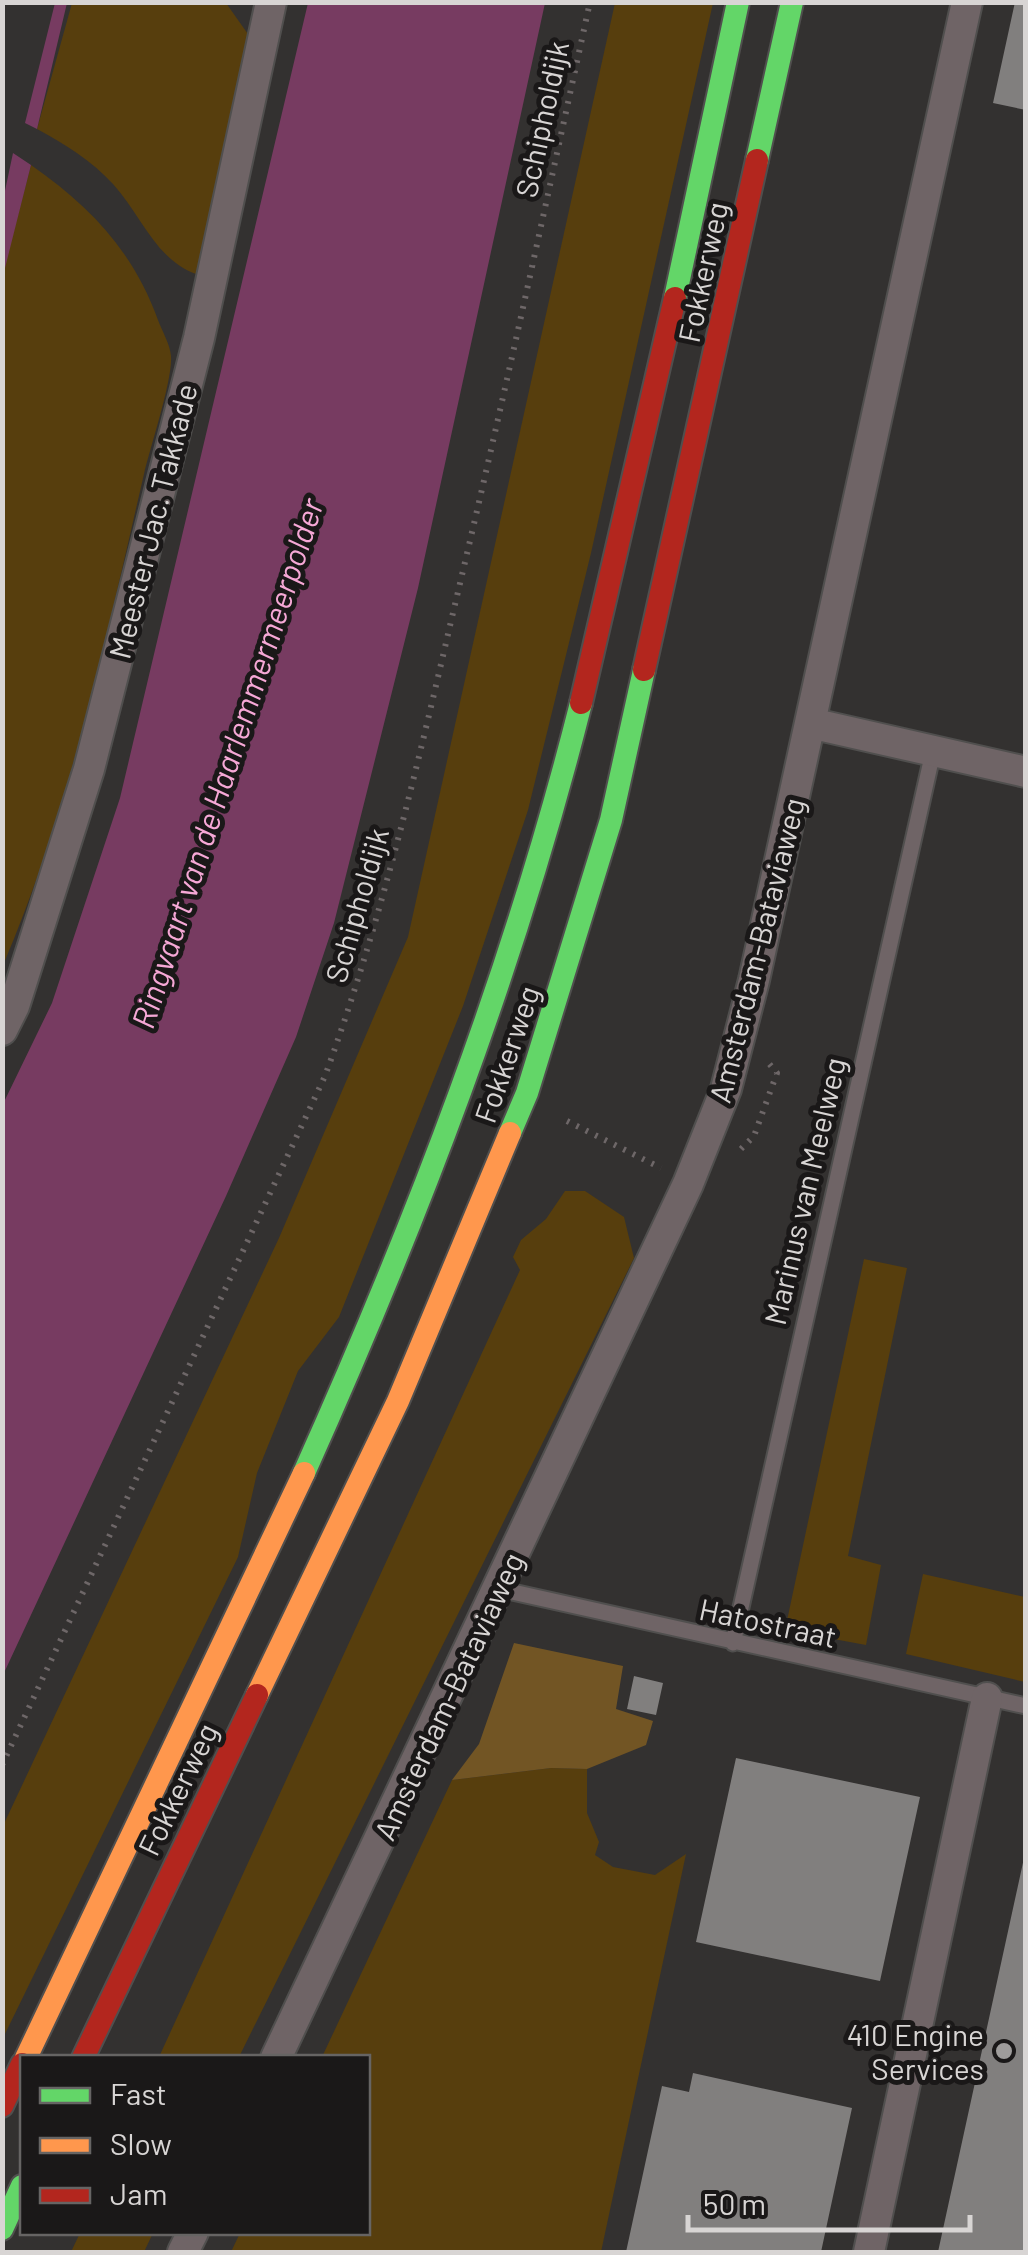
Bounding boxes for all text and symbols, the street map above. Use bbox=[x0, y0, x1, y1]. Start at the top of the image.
street label: Schipholdijk bbox=[507, 37, 575, 201]
street label: Fokkerweg bbox=[670, 199, 734, 345]
street label: Meester Jac. Takkade bbox=[100, 380, 204, 662]
water label: Ringvaart van de Haarlemmermeerpolder bbox=[122, 492, 330, 1033]
street label: Amsterdam-Bataviaweg bbox=[701, 794, 811, 1106]
street label: Schipholdijk bbox=[317, 824, 395, 986]
street label: Fokkerweg bbox=[466, 981, 546, 1127]
street label: Marinus van Meelweg bbox=[756, 1054, 852, 1328]
street label: Amsterdam-Bataviaweg bbox=[366, 1547, 530, 1845]
street label: Hatostraat bbox=[696, 1590, 840, 1654]
street label: Fokkerweg bbox=[130, 1717, 224, 1861]
place label: 410 Engine Services bbox=[847, 2016, 984, 2086]
marker: 410 Engine Services bbox=[993, 2040, 1015, 2062]
legend bbox=[20, 2055, 370, 2235]
text: Fast bbox=[110, 2075, 167, 2111]
text: Slow bbox=[110, 2125, 172, 2161]
scale bar bbox=[688, 2170, 970, 2232]
text: Jam bbox=[110, 2175, 167, 2211]
text: 50 m bbox=[703, 2185, 766, 2221]

